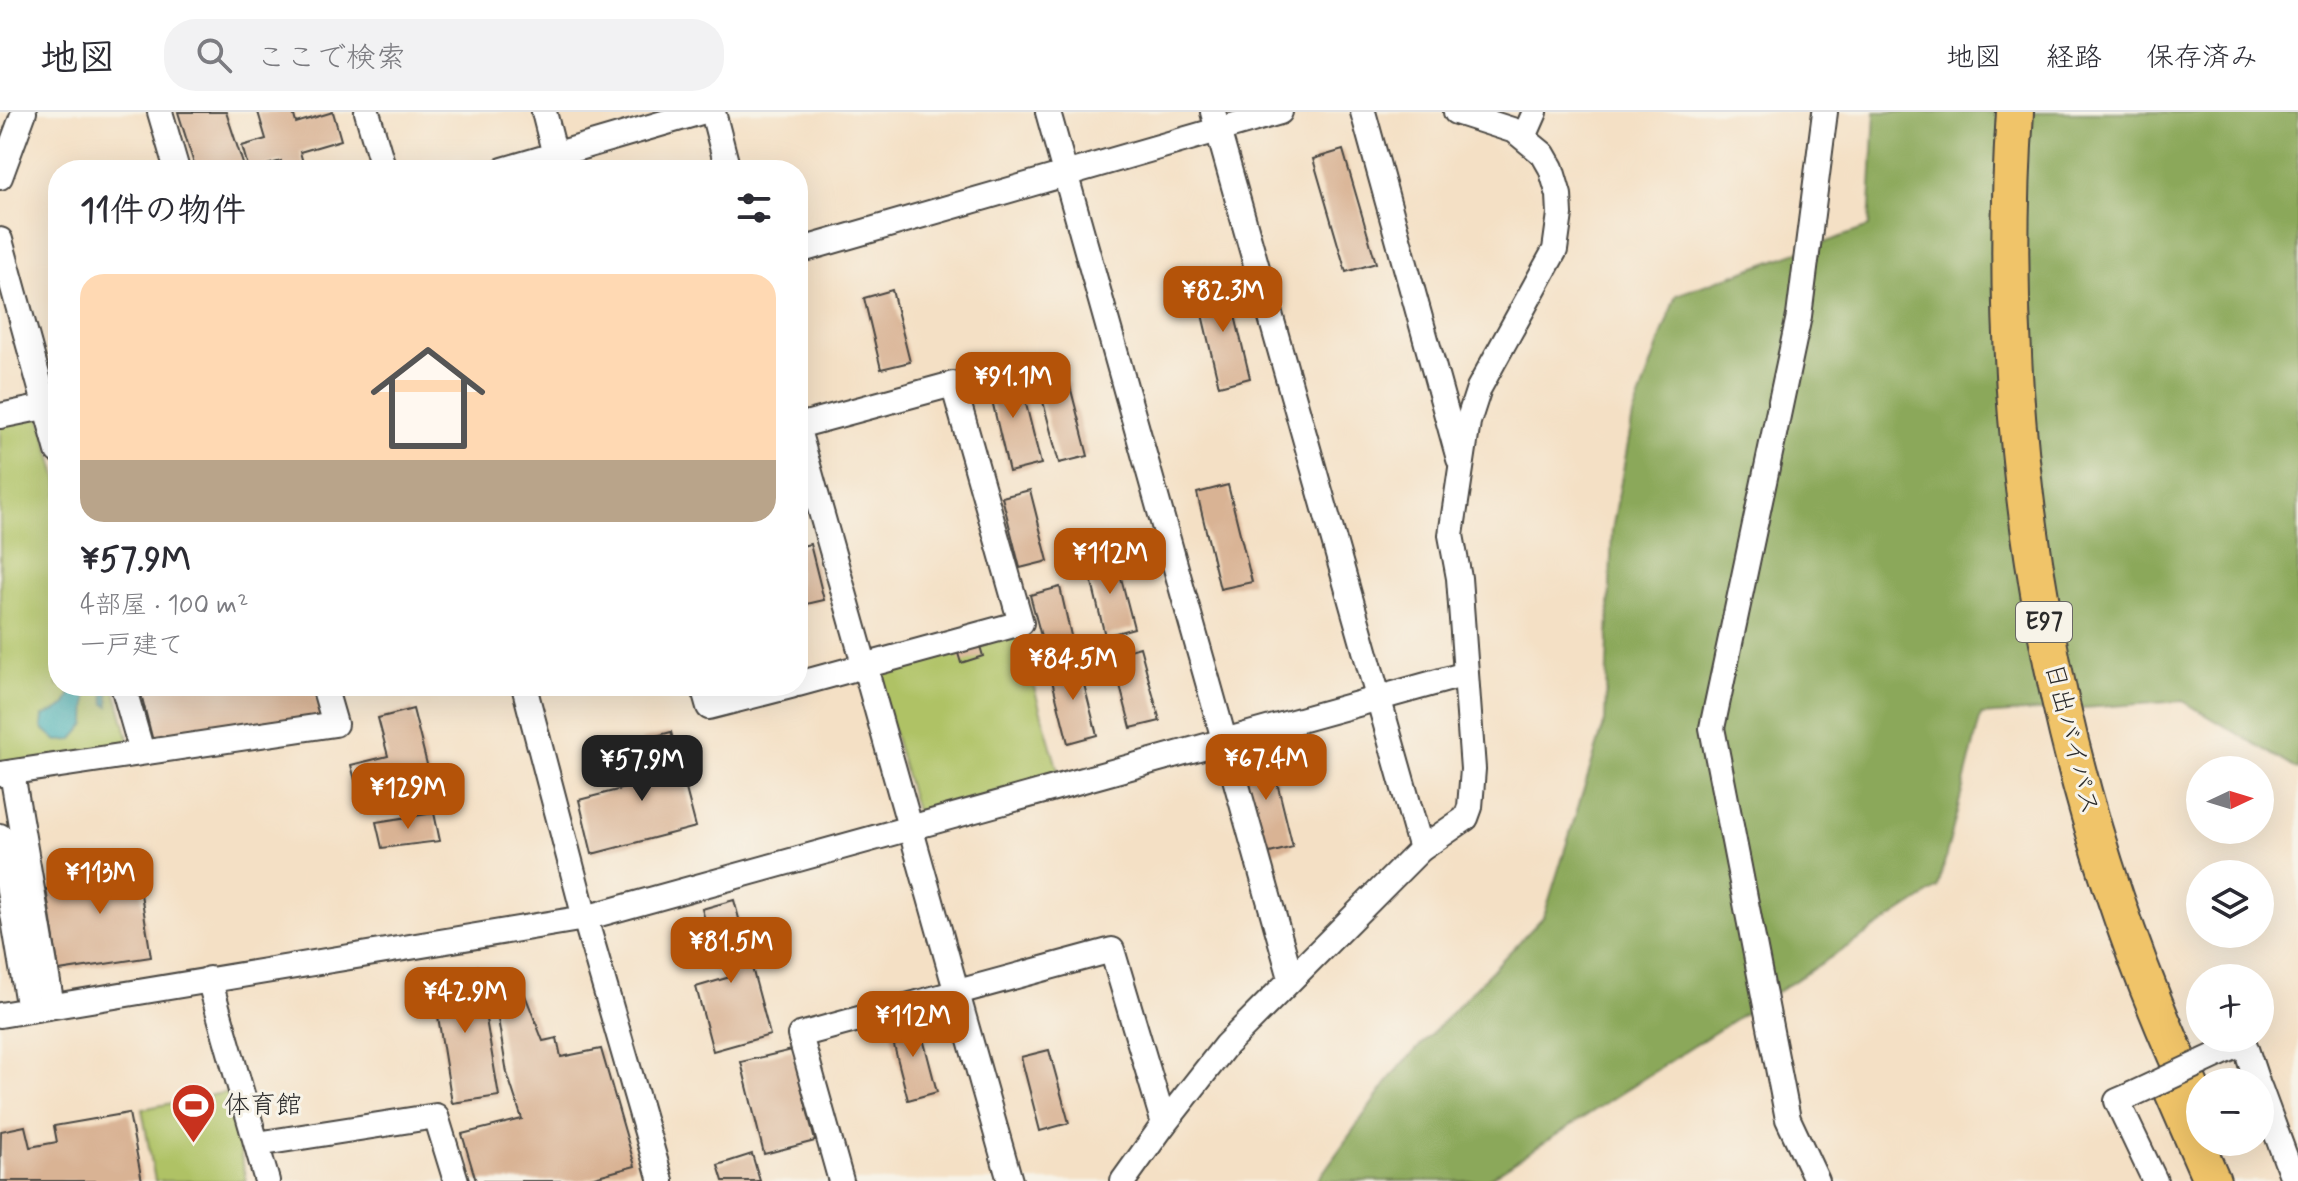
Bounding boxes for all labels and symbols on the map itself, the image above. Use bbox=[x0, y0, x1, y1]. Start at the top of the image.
pin: ¥82.3M bbox=[1158, 266, 1288, 334]
pin: ¥91.1M bbox=[948, 352, 1078, 420]
pin: ¥112M bbox=[1054, 528, 1166, 596]
road number: E97 bbox=[2016, 602, 2072, 642]
pin: ¥84.5M bbox=[1008, 634, 1138, 702]
street label: 日出バイパス bbox=[2036, 659, 2106, 819]
pin: ¥67.4M bbox=[1201, 734, 1331, 802]
pin: ¥57.9M bbox=[577, 735, 707, 803]
north arrow bbox=[2186, 756, 2274, 844]
pin: ¥129M bbox=[352, 763, 464, 831]
pin: ¥113M bbox=[44, 848, 156, 916]
pin: ¥81.5M bbox=[666, 917, 796, 985]
pin: ¥42.9M bbox=[400, 967, 530, 1035]
pin: ¥112M bbox=[857, 991, 969, 1059]
sports icon: 体育館 bbox=[169, 1082, 217, 1145]
place label: 体育館 bbox=[224, 1089, 302, 1123]

